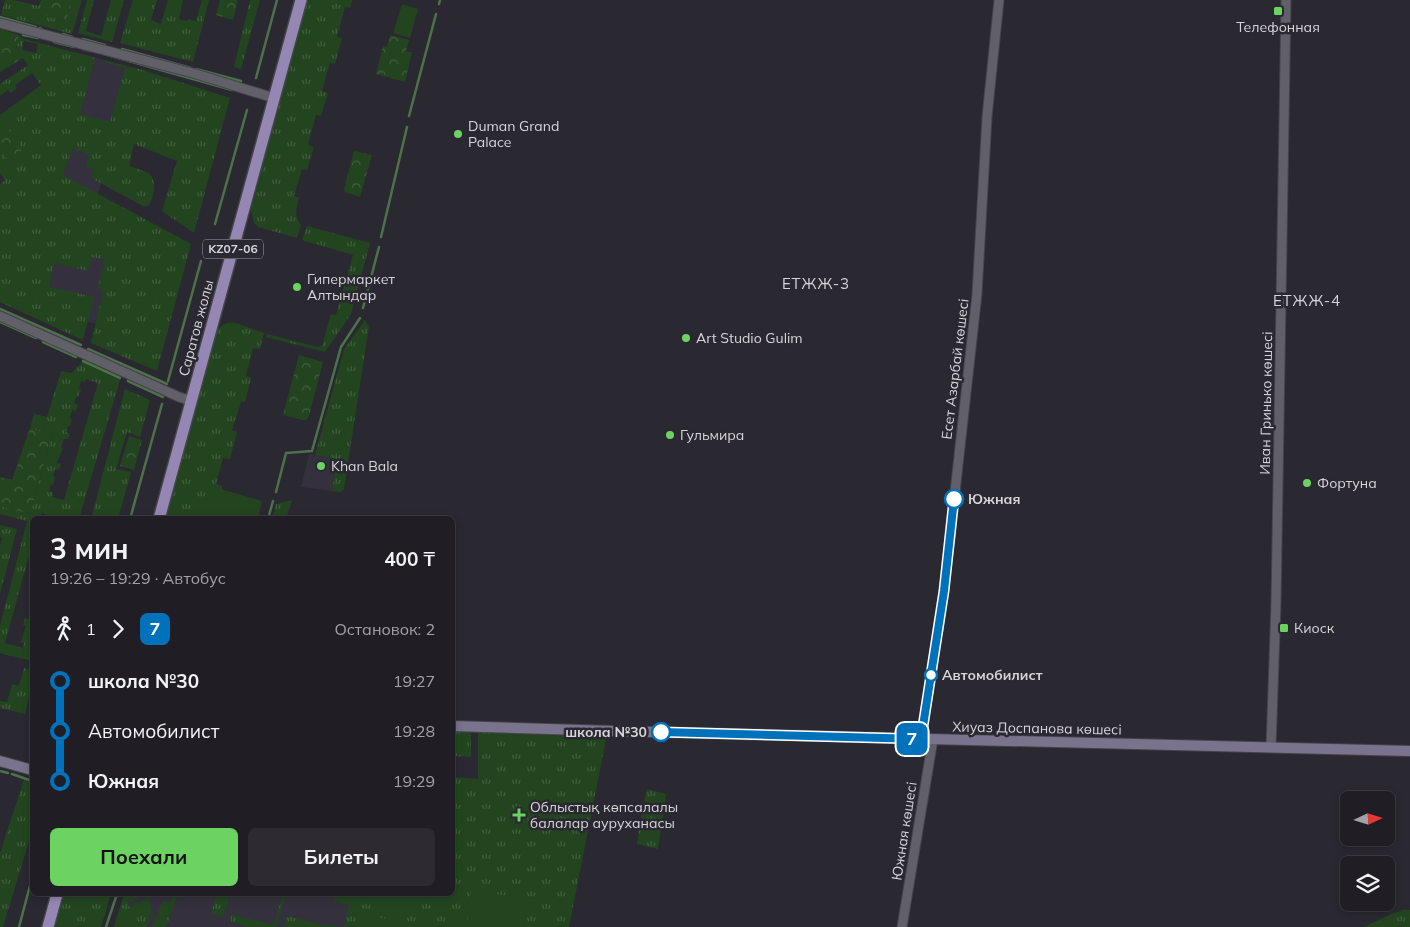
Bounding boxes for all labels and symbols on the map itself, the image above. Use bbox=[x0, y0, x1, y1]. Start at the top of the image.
marker: Телефонная bbox=[1272, 5, 1284, 17]
place label: Телефонная bbox=[1236, 18, 1320, 36]
place label: Duman Grand Palace bbox=[468, 117, 559, 151]
marker: Duman Grand Palace bbox=[452, 128, 464, 140]
road number: KZ07-06 bbox=[203, 240, 263, 258]
place label: Гипермаркет Алтындар bbox=[307, 270, 395, 304]
district label: ЕТЖЖ-3 bbox=[782, 274, 850, 293]
street label: Саратов жолы bbox=[175, 278, 217, 378]
marker: Гипермаркет Алтындар bbox=[291, 281, 303, 293]
district label: ЕТЖЖ-4 bbox=[1273, 291, 1341, 310]
street label: Есет Азарбай көшесі bbox=[937, 298, 973, 440]
place label: Art Studio Gulim bbox=[696, 329, 803, 347]
street label: Иван Гринько көшесі bbox=[1256, 331, 1276, 475]
marker: Art Studio Gulim bbox=[680, 332, 692, 344]
place label: Гульмира bbox=[680, 426, 744, 444]
marker: Гульмира bbox=[664, 429, 676, 441]
place label: Khan Bala bbox=[331, 457, 398, 475]
marker: Khan Bala bbox=[315, 460, 327, 472]
place label: Фортуна bbox=[1317, 474, 1377, 492]
marker: Фортуна bbox=[1301, 477, 1313, 489]
marker: Южная bbox=[944, 489, 964, 509]
place label: Южная bbox=[968, 490, 1020, 508]
place label: Киоск bbox=[1294, 619, 1335, 637]
marker: Киоск bbox=[1278, 622, 1290, 634]
place label: Автомобилист bbox=[942, 666, 1043, 684]
marker: Автомобилист bbox=[924, 668, 938, 682]
street label: Хиуаз Доспанова көшесі bbox=[952, 718, 1122, 738]
marker: школа №30 bbox=[651, 722, 671, 742]
place label: школа №30 bbox=[565, 723, 647, 741]
line badge: 7 bbox=[896, 723, 928, 755]
street label: Южная көшесі bbox=[887, 780, 921, 882]
north arrow bbox=[1340, 791, 1395, 846]
place label: Облыстық көпсалалы балалар ауруханасы bbox=[530, 798, 678, 832]
marker: Облыстық көпсалалы балалар ауруханасы bbox=[512, 808, 526, 822]

